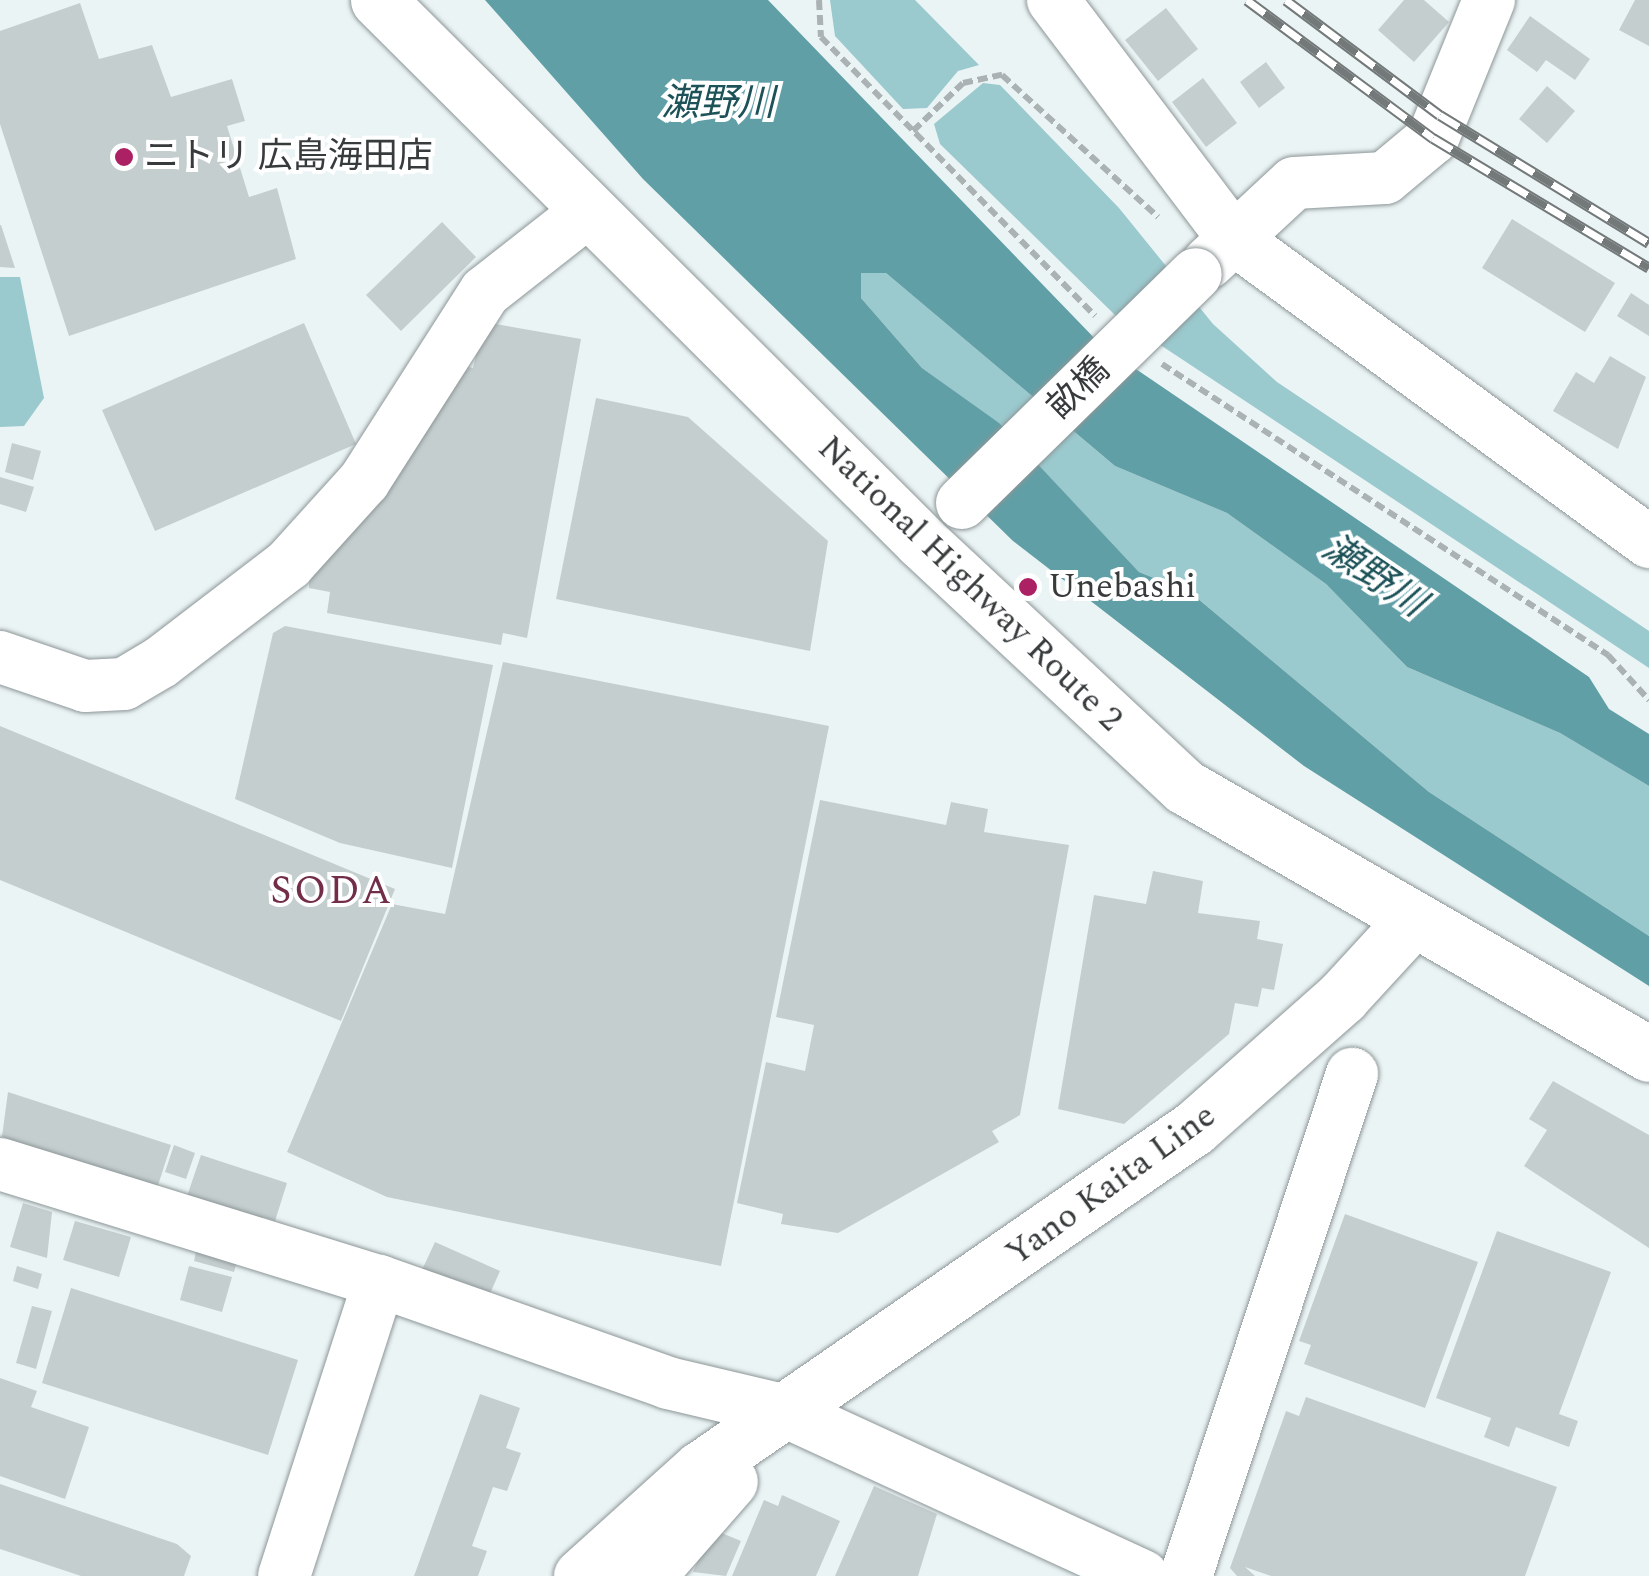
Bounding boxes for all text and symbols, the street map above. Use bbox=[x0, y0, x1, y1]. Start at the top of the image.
water label: 瀬野川 bbox=[661, 82, 775, 128]
place label: ニトリ 広島海田店 bbox=[144, 136, 433, 178]
marker: ニトリ 広島海田店 bbox=[113, 146, 135, 168]
street label: 畝橋 bbox=[1039, 350, 1119, 428]
street label: National Highway Route 2 bbox=[809, 427, 1131, 741]
water label: 瀬野川 bbox=[1313, 526, 1433, 628]
place label: Unebashi bbox=[1048, 566, 1196, 608]
marker: Unebashi bbox=[1017, 576, 1039, 598]
district label: SODA bbox=[270, 868, 394, 916]
street label: Yano Kaita Line bbox=[998, 1095, 1224, 1275]

